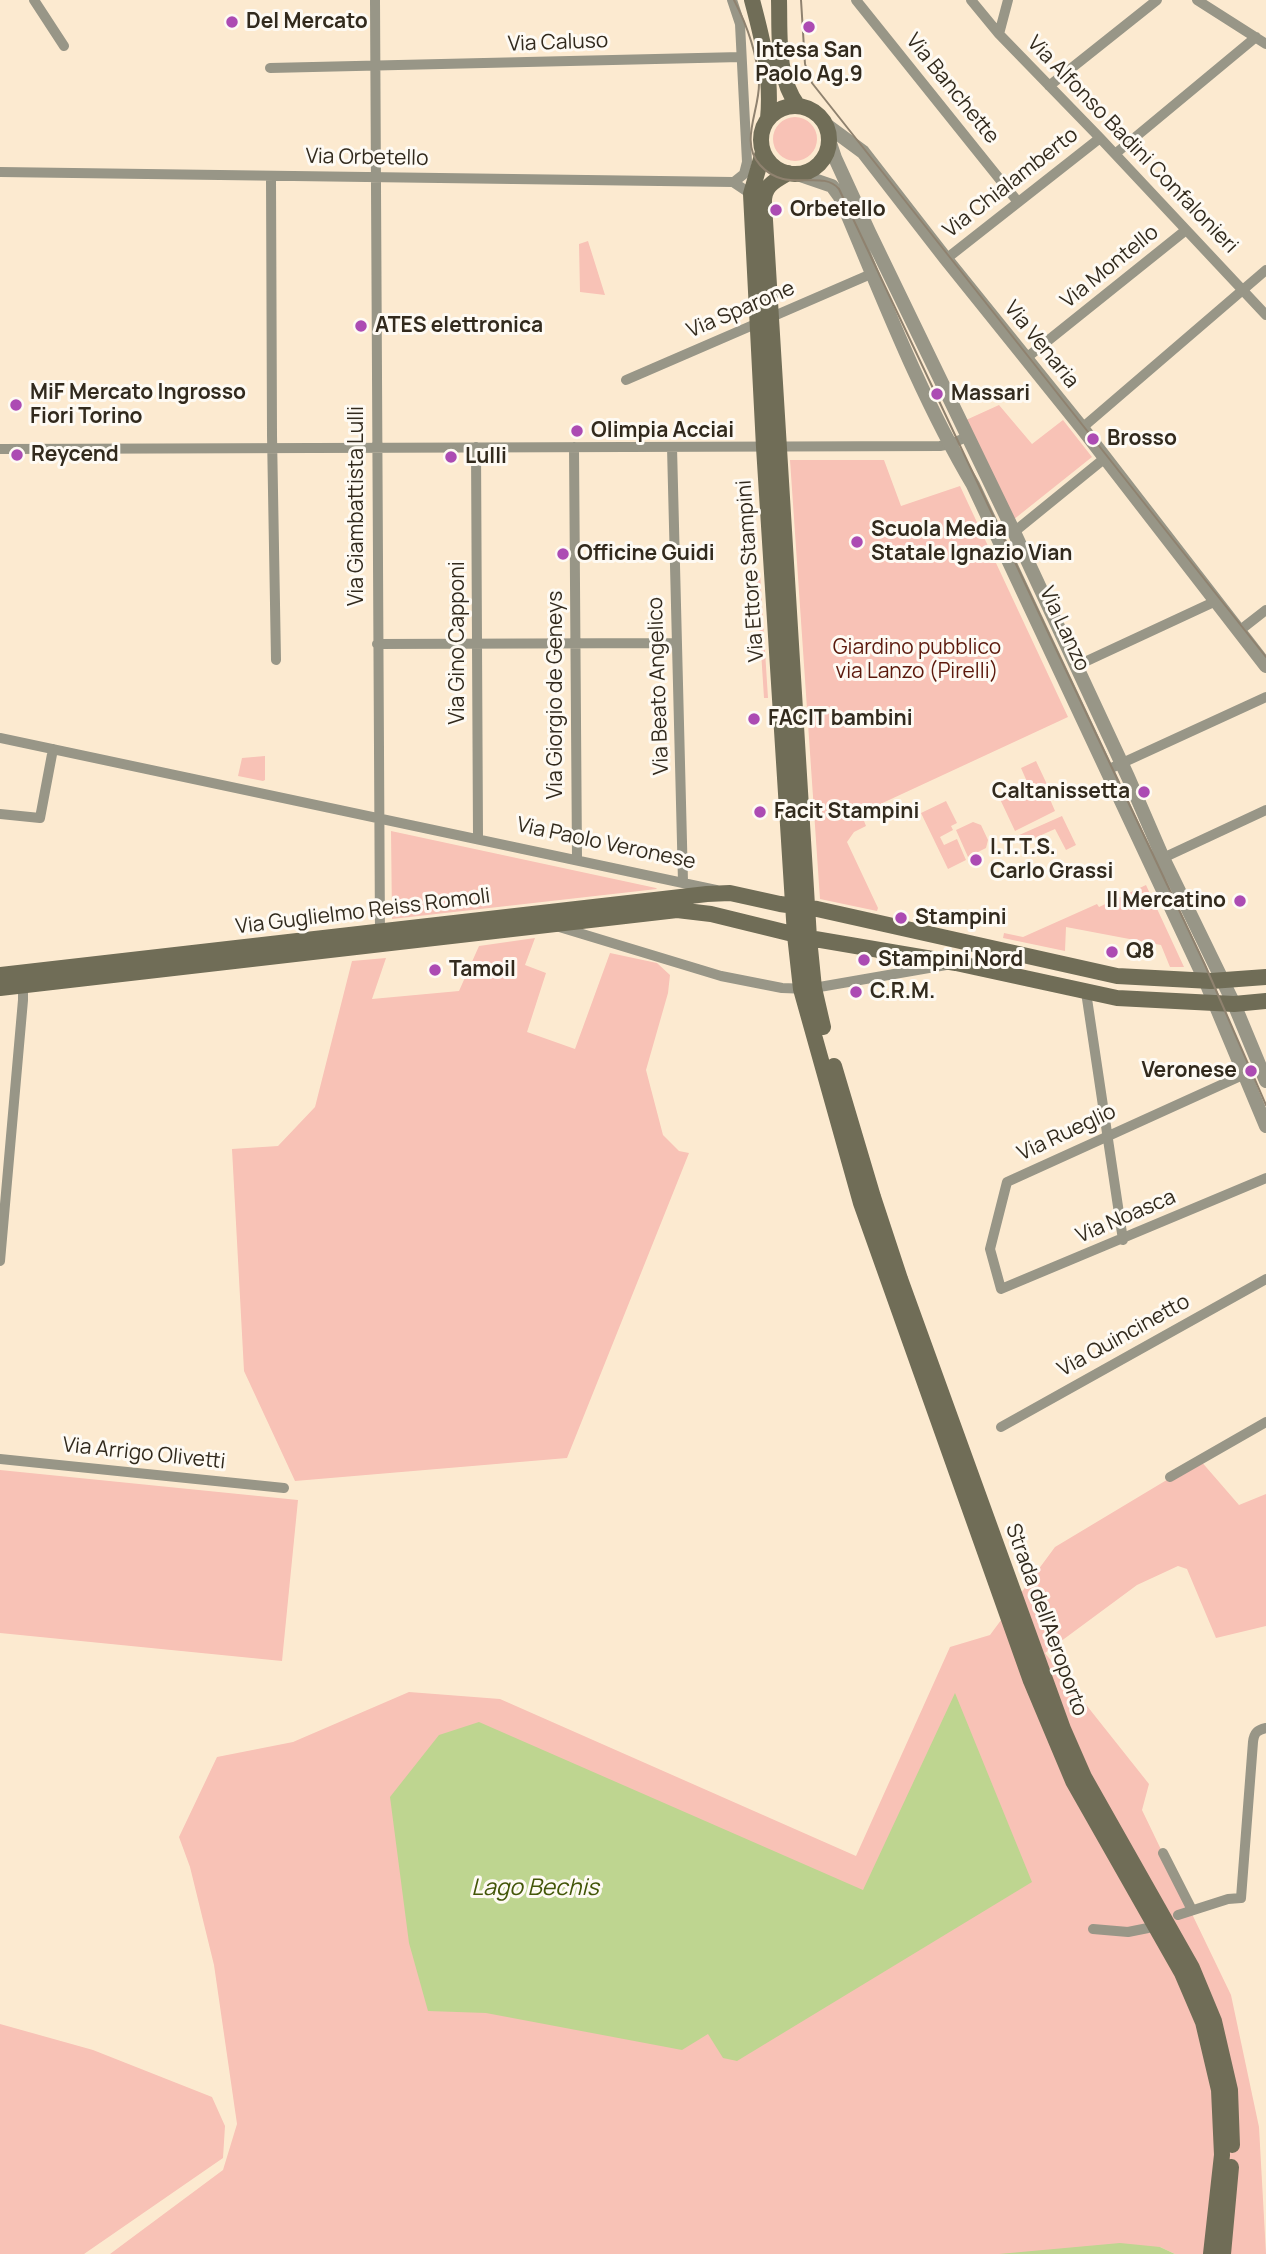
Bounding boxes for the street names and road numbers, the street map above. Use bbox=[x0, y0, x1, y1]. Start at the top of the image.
street label: Via Caluso bbox=[507, 29, 609, 57]
street label: Via Banchette bbox=[900, 29, 1004, 149]
street label: Via Alfonso Badini Confalonieri bbox=[1021, 31, 1243, 259]
street label: Via Chialamberto bbox=[939, 123, 1083, 243]
street label: Via Orbetello bbox=[305, 144, 429, 172]
street label: Via Montello bbox=[1056, 220, 1164, 314]
street label: Via Sparone bbox=[683, 276, 799, 344]
street label: Via Venaria bbox=[998, 296, 1084, 394]
street label: Via Giambattista Lulli bbox=[344, 406, 370, 606]
street label: Via Ettore Stampini bbox=[732, 479, 770, 663]
street label: Via Gino Capponi bbox=[445, 561, 471, 725]
street label: Via Lanzo bbox=[1033, 583, 1095, 675]
street label: Via Giorgio de Geneys bbox=[543, 591, 569, 799]
street label: Via Beato Angelico bbox=[643, 596, 675, 776]
street label: Via Paolo Veronese bbox=[514, 813, 698, 875]
street label: Via Guglielmo Reiss Romoli bbox=[234, 884, 492, 940]
street label: Via Rueglio bbox=[1014, 1099, 1120, 1167]
street label: Via Noasca bbox=[1072, 1185, 1180, 1249]
street label: Via Quincinetto bbox=[1054, 1289, 1194, 1383]
street label: Via Arrigo Olivetti bbox=[61, 1433, 227, 1475]
street label: Strada dell'Aeroporto bbox=[1000, 1521, 1092, 1719]

